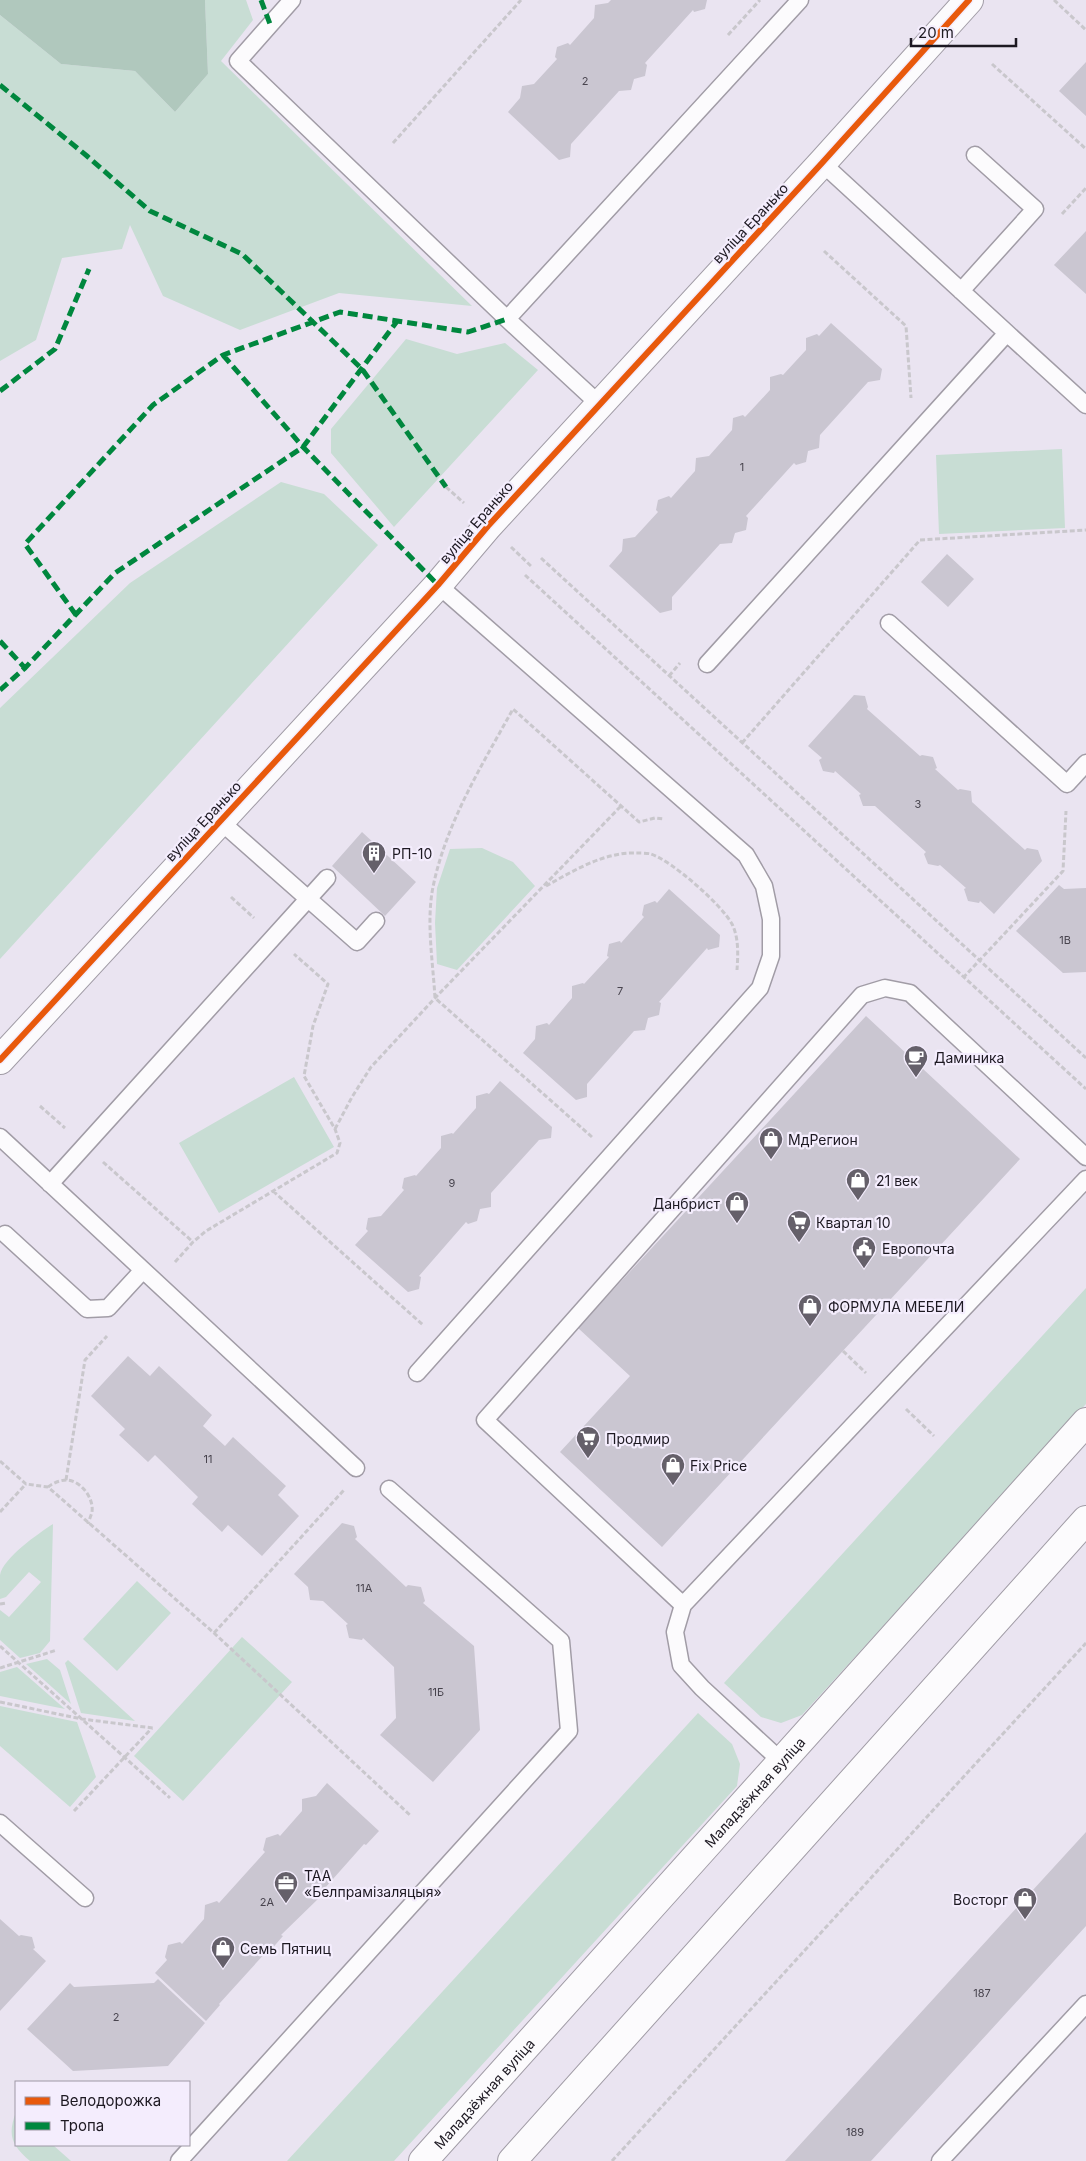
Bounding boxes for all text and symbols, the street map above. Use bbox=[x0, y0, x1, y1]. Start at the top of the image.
scale bar bbox=[911, 15, 1016, 47]
text: 20 m bbox=[918, 23, 954, 42]
house number: 2 bbox=[582, 74, 588, 88]
street label: вуліца Еранько bbox=[708, 179, 792, 267]
house number: 1 bbox=[740, 460, 744, 474]
street label: вуліца Еранько bbox=[436, 477, 516, 567]
street label: вуліца Еранько bbox=[161, 777, 245, 865]
house number: 3 bbox=[915, 797, 922, 811]
building icon: РП-10 bbox=[361, 840, 387, 874]
place label: РП-10 bbox=[392, 845, 432, 862]
house number: 1В bbox=[1059, 933, 1071, 947]
house number: 7 bbox=[617, 984, 623, 998]
cafe icon: Даминика bbox=[903, 1044, 929, 1078]
place label: Даминика bbox=[934, 1049, 1004, 1066]
shop icon: МдРегион bbox=[758, 1126, 784, 1160]
place label: МдРегион bbox=[788, 1131, 858, 1148]
shop icon: 21 век bbox=[845, 1167, 871, 1201]
place label: 21 век bbox=[876, 1172, 918, 1189]
house number: 9 bbox=[449, 1176, 456, 1190]
shop icon: Данбрист bbox=[724, 1190, 750, 1224]
place label: Данбрист bbox=[653, 1195, 720, 1212]
supermarket icon: Квартал 10 bbox=[786, 1209, 812, 1243]
place label: Квартал 10 bbox=[816, 1214, 891, 1231]
public building icon: Европочта bbox=[851, 1235, 877, 1269]
place label: Европочта bbox=[882, 1240, 955, 1257]
shop icon: ФОРМУЛА МЕБЕЛИ bbox=[797, 1293, 823, 1327]
place label: ФОРМУЛА МЕБЕЛИ bbox=[828, 1298, 964, 1315]
supermarket icon: Продмир bbox=[575, 1425, 601, 1459]
place label: Продмир bbox=[606, 1430, 670, 1447]
house number: 11 bbox=[204, 1452, 212, 1466]
shop icon: Fix Price bbox=[660, 1452, 686, 1486]
place label: Fix Price bbox=[690, 1457, 747, 1474]
house number: 11А bbox=[356, 1581, 373, 1595]
house number: 11Б bbox=[428, 1685, 444, 1699]
street label: Маладзёжная вуліца bbox=[700, 1733, 808, 1850]
place label: ТАА «Белпрамізаляцыя» bbox=[304, 1867, 442, 1900]
office icon: ТАА «Белпрамізаляцыя» bbox=[273, 1870, 299, 1904]
shop icon: Восторг bbox=[1012, 1886, 1038, 1920]
place label: Восторг bbox=[953, 1891, 1008, 1908]
house number: 2А bbox=[260, 1895, 275, 1909]
shop icon: Семь Пятниц bbox=[210, 1935, 236, 1969]
place label: Семь Пятниц bbox=[240, 1940, 331, 1957]
house number: 187 bbox=[973, 1986, 991, 2000]
house number: 2 bbox=[113, 2010, 119, 2024]
street label: Маладзёжная вуліца bbox=[430, 2035, 538, 2152]
legend bbox=[15, 2081, 190, 2146]
text: Велодорожка bbox=[60, 2091, 161, 2110]
text: Тропа bbox=[60, 2116, 104, 2135]
house number: 189 bbox=[846, 2125, 864, 2139]

